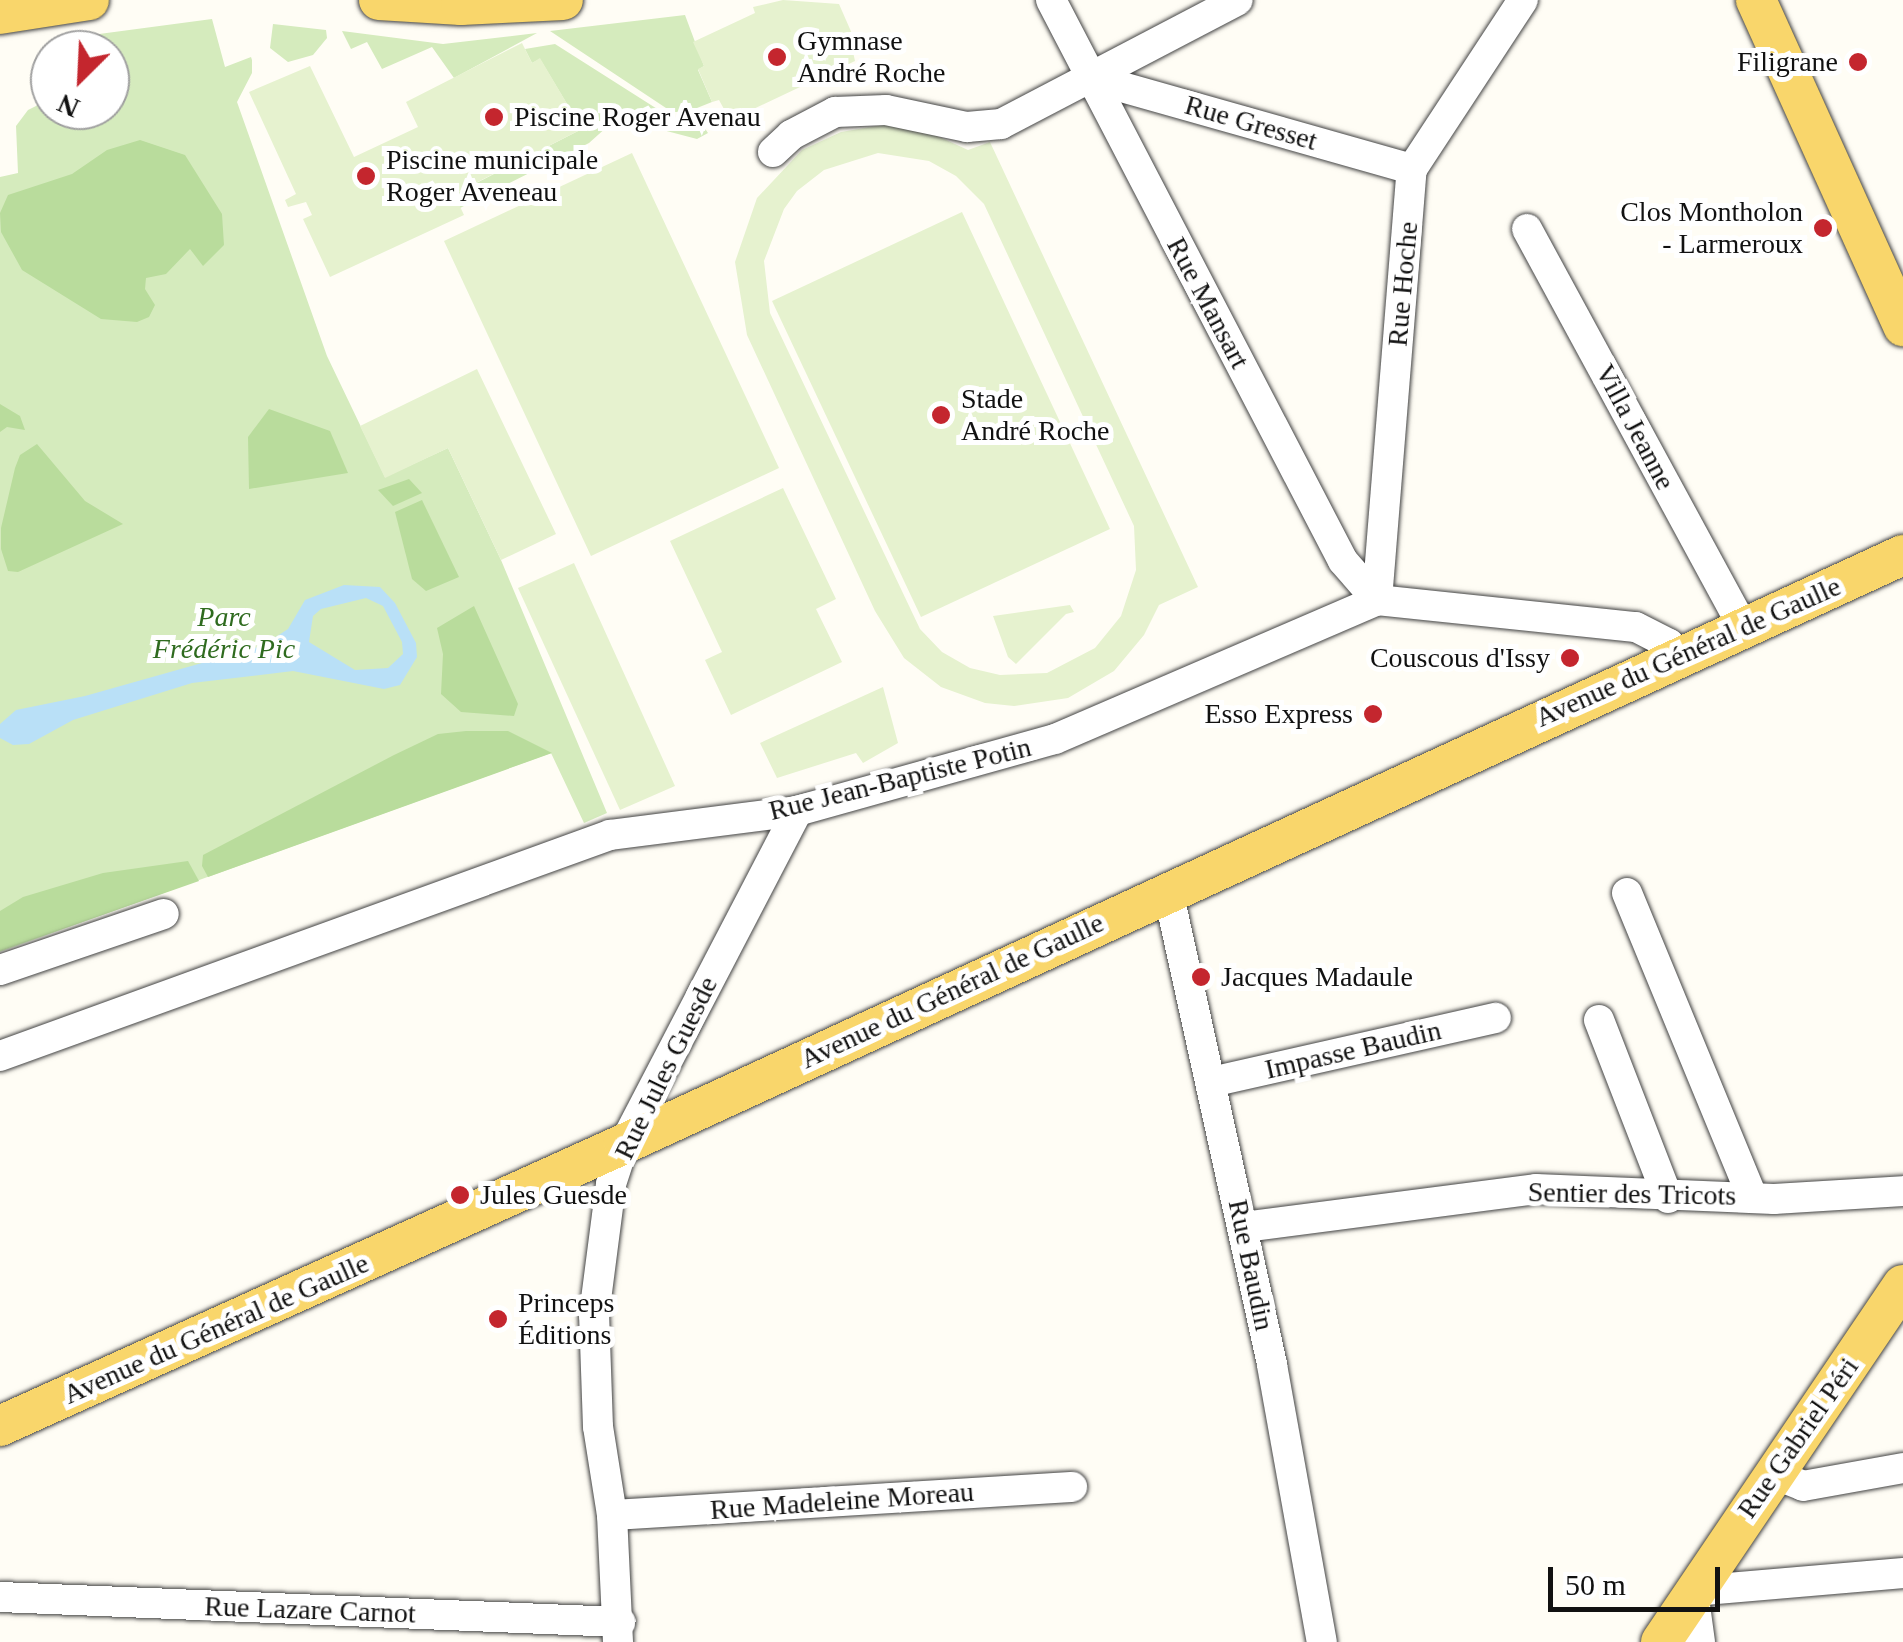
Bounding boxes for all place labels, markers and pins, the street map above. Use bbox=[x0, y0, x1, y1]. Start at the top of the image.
place label: Gymnase André Roche bbox=[797, 24, 946, 90]
place label: Filigrane bbox=[1737, 45, 1838, 79]
marker: Gymnase André Roche bbox=[766, 46, 788, 68]
marker: Filigrane bbox=[1847, 51, 1869, 73]
place label: Piscine Roger Avenau bbox=[514, 100, 762, 134]
marker: Piscine Roger Avenau bbox=[483, 106, 505, 128]
place label: Piscine municipale Roger Aveneau bbox=[386, 143, 598, 209]
marker: Piscine municipale Roger Aveneau bbox=[355, 165, 377, 187]
place label: Clos Montholon - Larmeroux bbox=[1620, 195, 1803, 261]
marker: Clos Montholon - Larmeroux bbox=[1812, 217, 1834, 239]
place label: Stade André Roche bbox=[961, 382, 1110, 448]
marker: Stade André Roche bbox=[930, 404, 952, 426]
place label: Couscous d'Issy bbox=[1370, 641, 1550, 675]
marker: Couscous d'Issy bbox=[1559, 647, 1581, 669]
place label: Esso Express bbox=[1204, 697, 1353, 731]
marker: Esso Express bbox=[1362, 703, 1384, 725]
place label: Jacques Madaule bbox=[1221, 960, 1413, 994]
marker: Jacques Madaule bbox=[1190, 966, 1212, 988]
place label: Jules Guesde bbox=[480, 1178, 627, 1212]
marker: Jules Guesde bbox=[449, 1184, 471, 1206]
place label: Princeps Éditions bbox=[518, 1286, 614, 1352]
marker: Princeps Éditions bbox=[487, 1308, 509, 1330]

